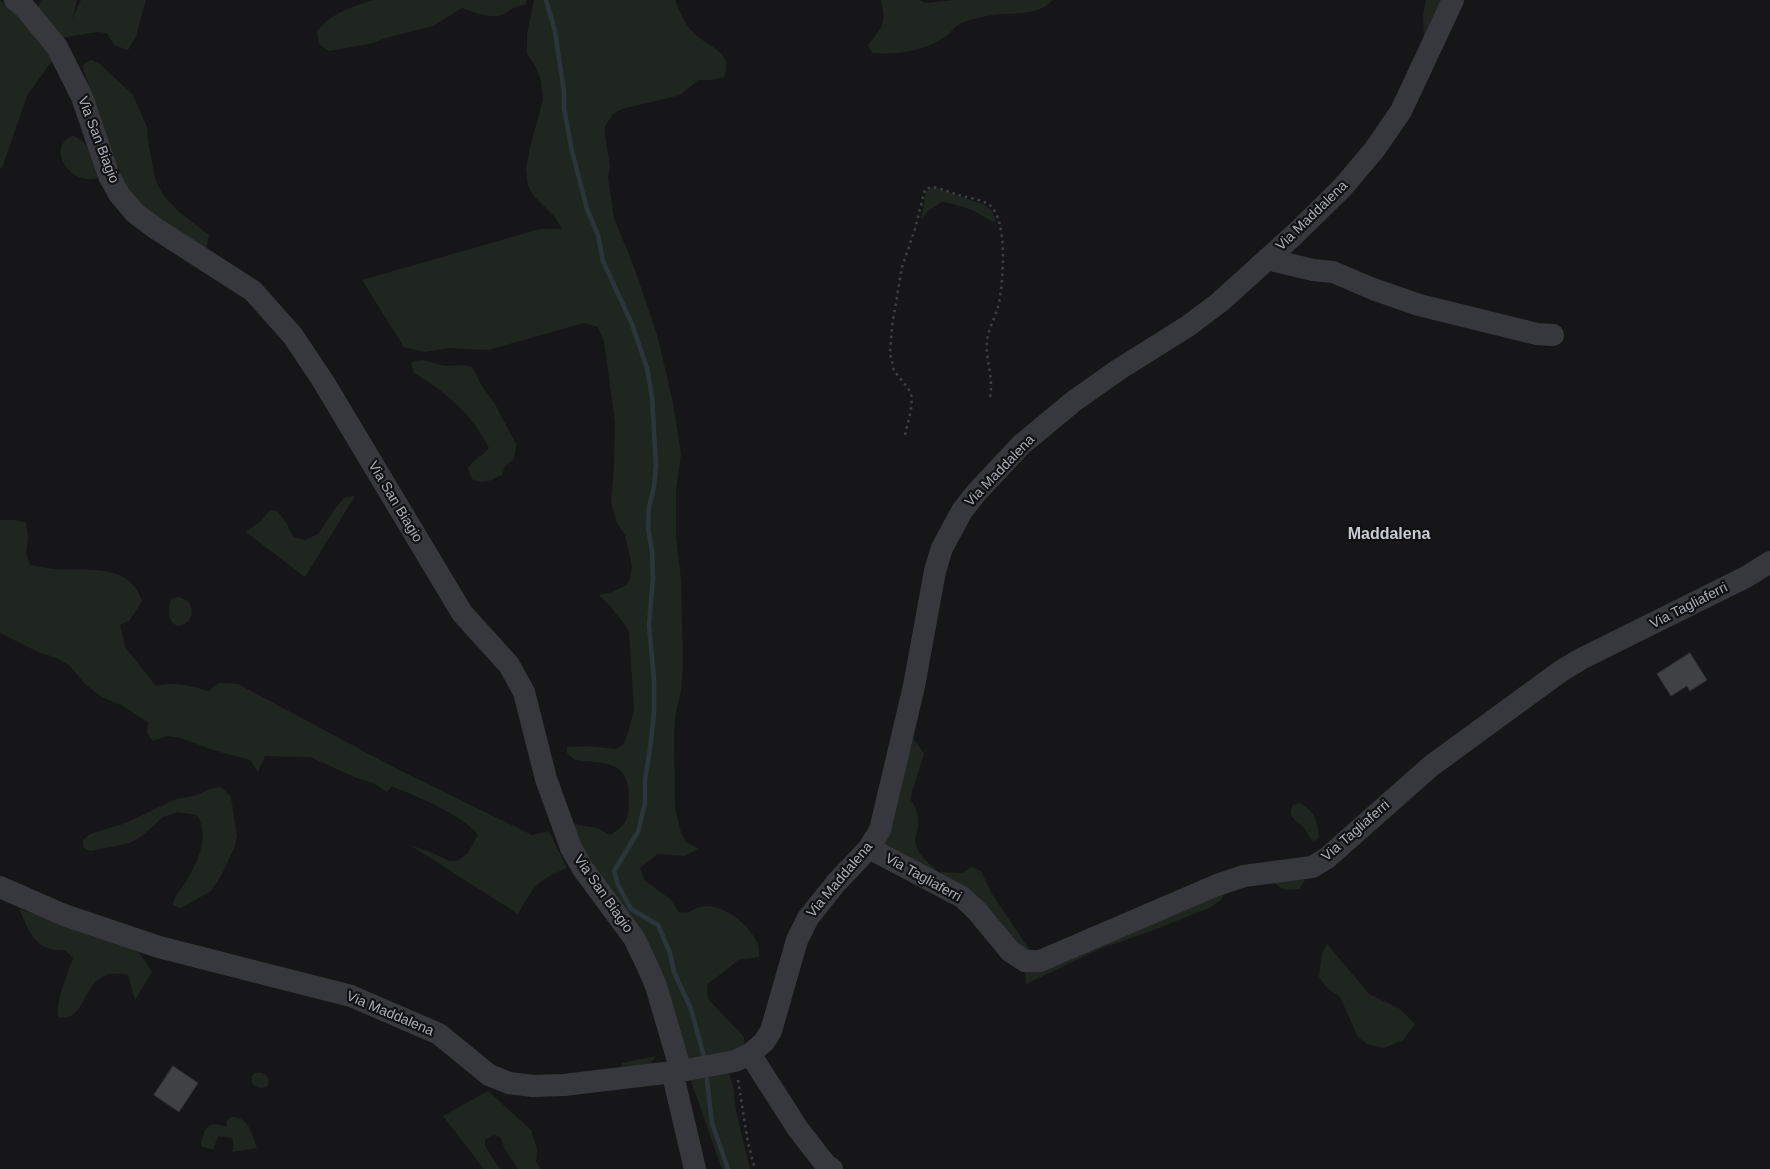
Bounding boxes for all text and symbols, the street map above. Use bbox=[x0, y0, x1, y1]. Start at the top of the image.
street label: Via San Biagio bbox=[74, 94, 122, 186]
street label: Via Maddalena bbox=[1273, 178, 1351, 254]
street label: Via Maddalena bbox=[962, 432, 1038, 510]
street label: Via San Biagio bbox=[364, 458, 426, 546]
district label: Maddalena bbox=[1348, 525, 1430, 545]
street label: Via Tagliaferri bbox=[1648, 579, 1730, 633]
street label: Via Tagliaferri bbox=[1319, 797, 1393, 865]
street label: Via Maddalena bbox=[804, 839, 876, 921]
street label: Via Tagliaferri bbox=[882, 850, 964, 906]
street label: Via San Biagio bbox=[570, 852, 636, 936]
street label: Via Maddalena bbox=[344, 988, 436, 1040]

